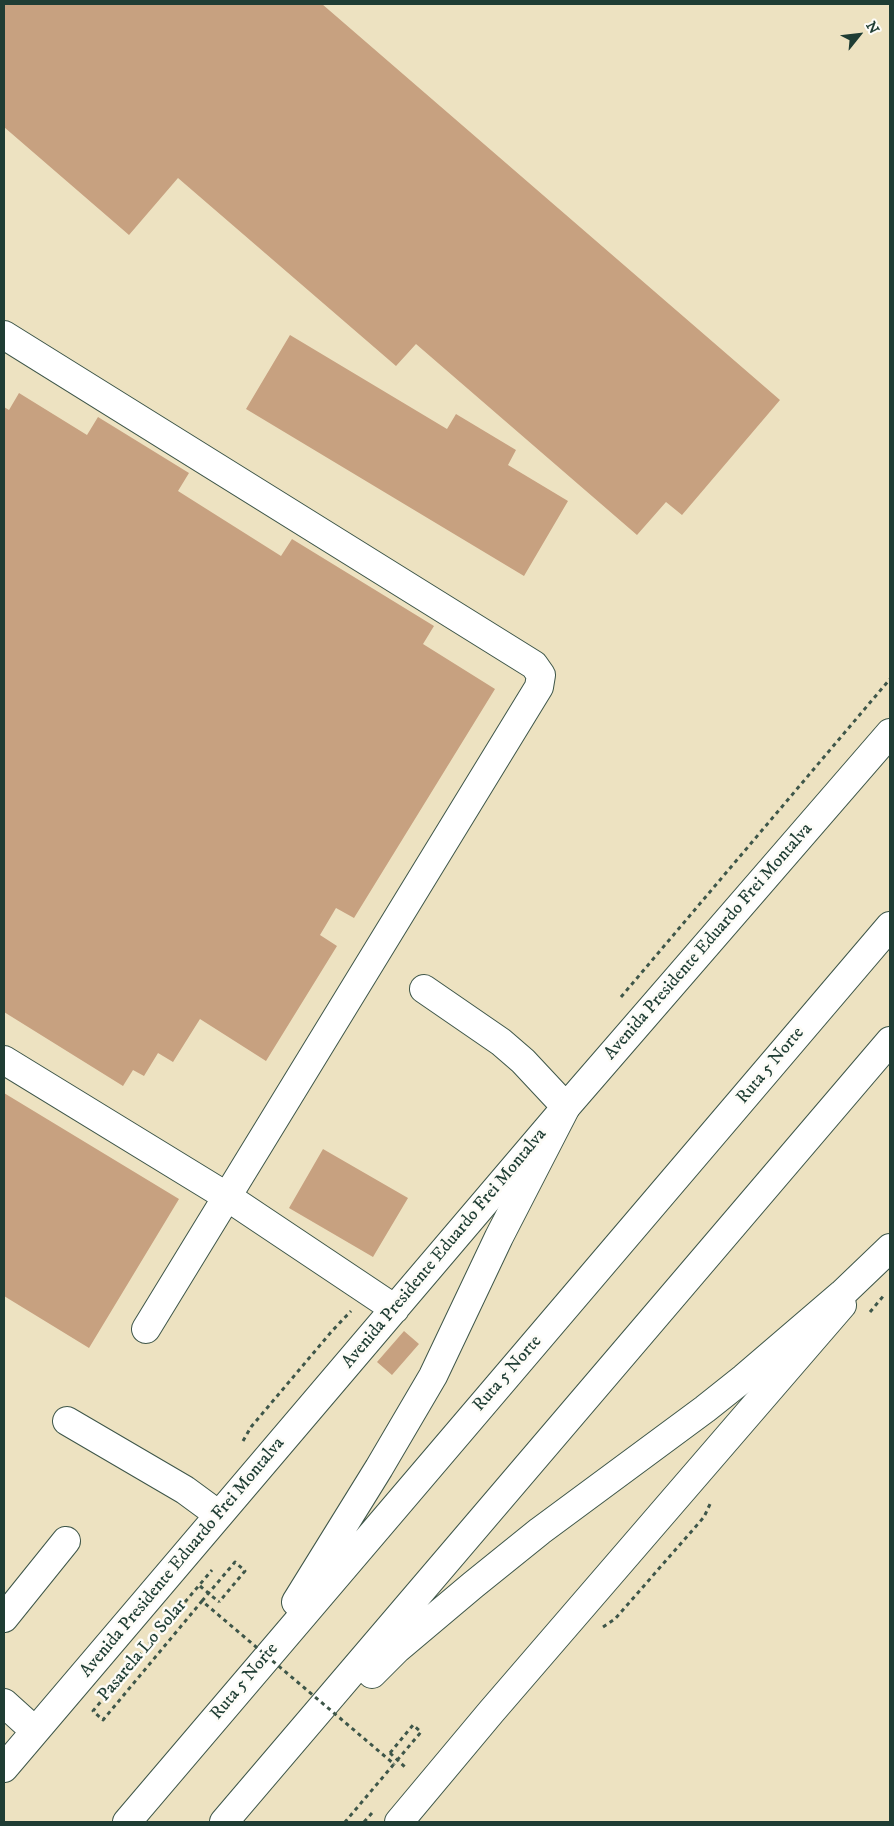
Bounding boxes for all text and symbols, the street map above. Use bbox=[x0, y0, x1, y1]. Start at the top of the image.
north arrow bbox=[834, 10, 884, 60]
text: N bbox=[861, 18, 883, 37]
street label: Avenida Presidente Eduardo Frei Montalva bbox=[600, 819, 818, 1065]
street label: Ruta 5 Norte bbox=[733, 1023, 809, 1109]
street label: Avenida Presidente Eduardo Frei Montalva bbox=[338, 1125, 552, 1373]
street label: Ruta 5 Norte bbox=[469, 1332, 547, 1416]
street label: Avenida Presidente Eduardo Frei Montalva bbox=[76, 1434, 290, 1682]
street label: Pasarela Lo Solar bbox=[94, 1596, 192, 1706]
street label: Ruta 5 Norte bbox=[207, 1639, 283, 1725]

